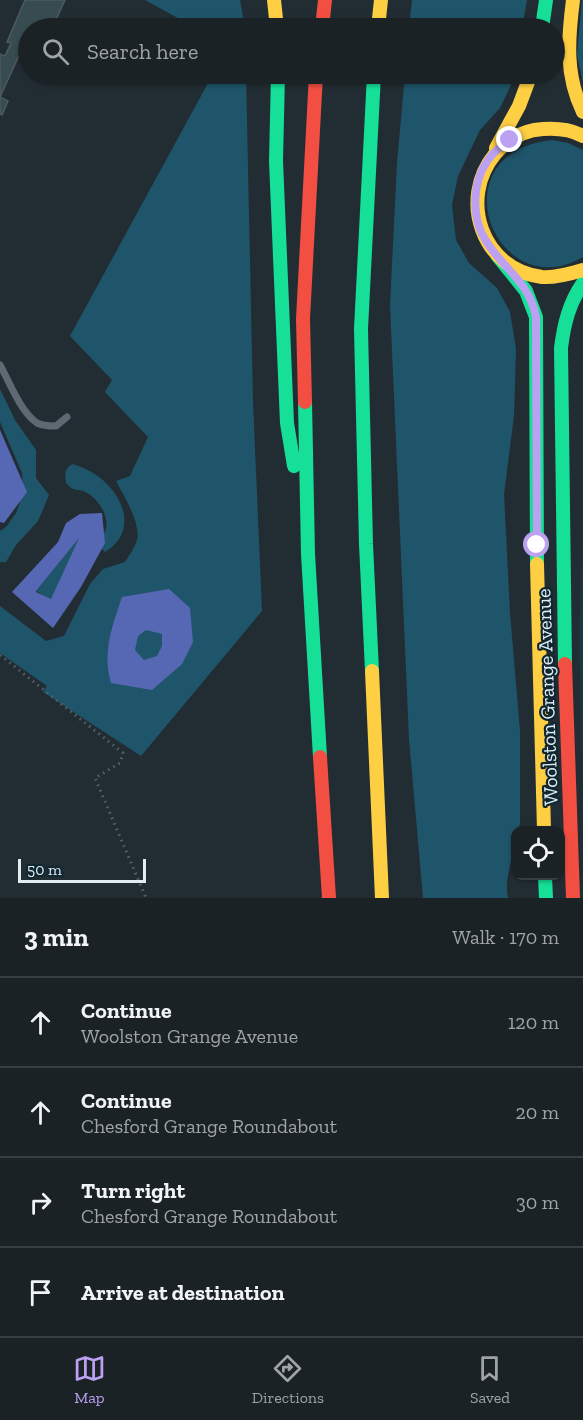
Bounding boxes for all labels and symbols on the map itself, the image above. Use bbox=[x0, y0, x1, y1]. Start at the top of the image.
route end bbox=[496, 126, 522, 152]
route start bbox=[523, 531, 549, 557]
street label: Woolston Grange Avenue bbox=[531, 588, 563, 806]
scale bar bbox=[18, 856, 146, 884]

